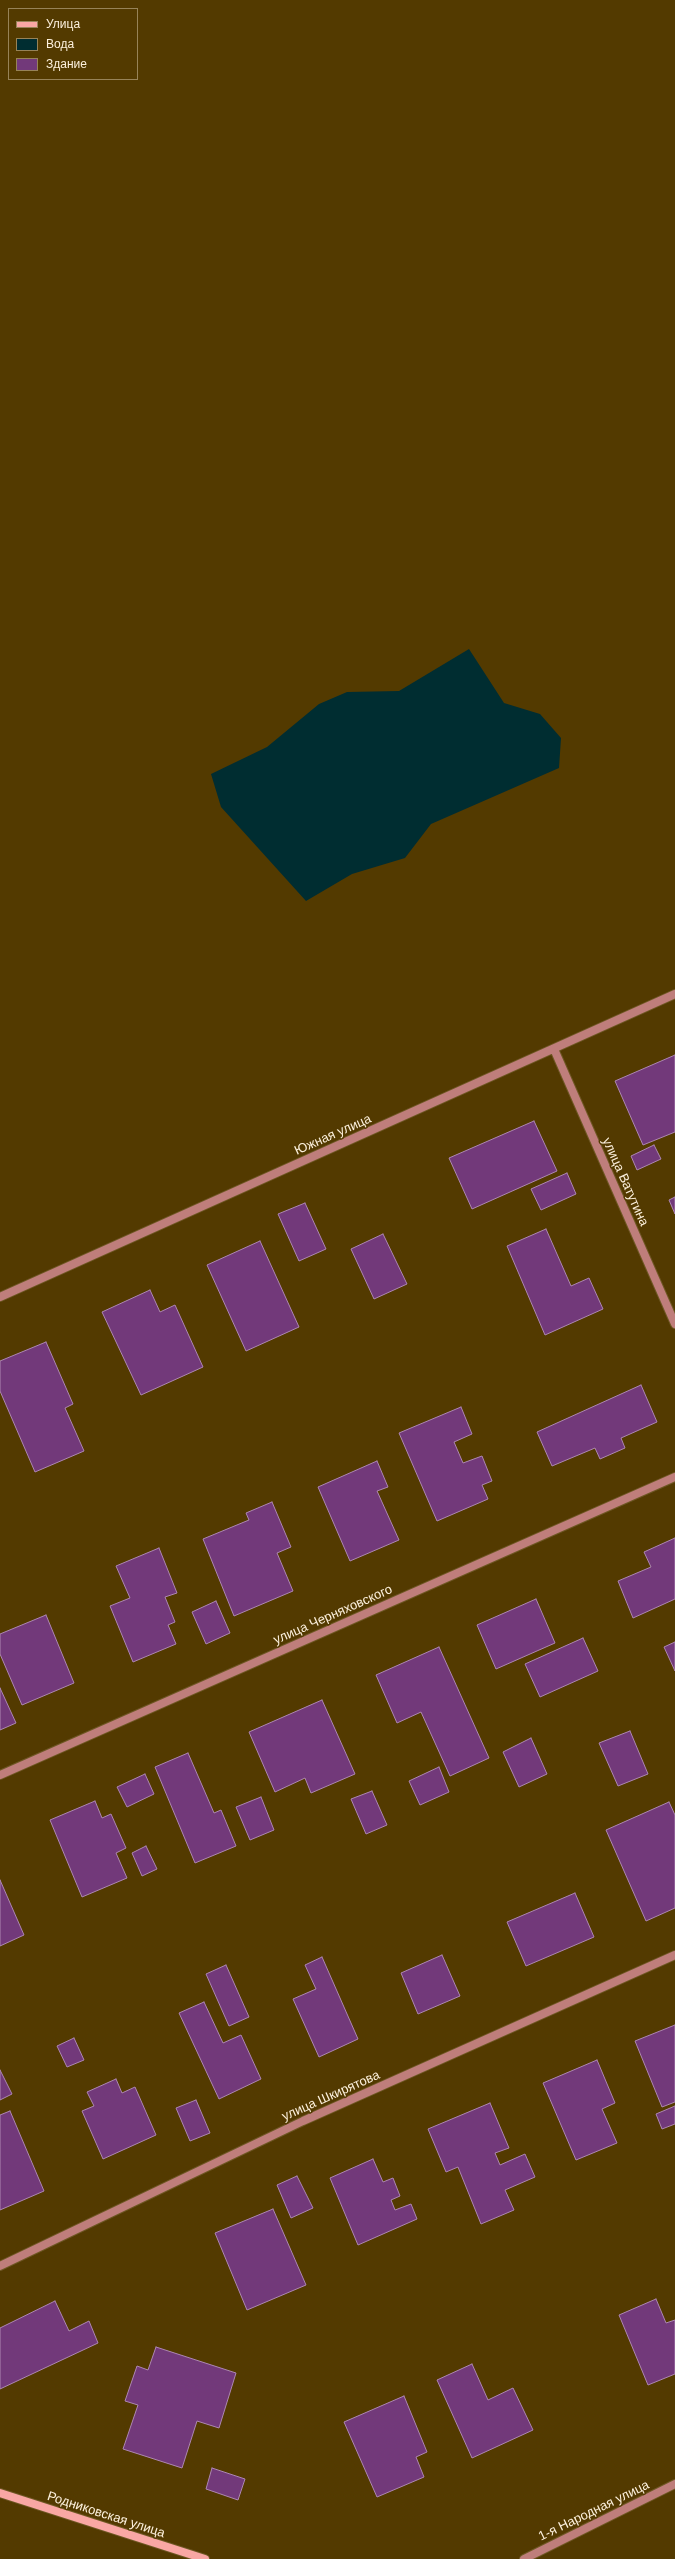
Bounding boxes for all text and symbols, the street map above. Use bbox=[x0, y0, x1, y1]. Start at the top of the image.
legend bbox=[8, 8, 138, 80]
text: Улица bbox=[46, 17, 80, 31]
text: Вода bbox=[46, 37, 74, 51]
text: Здание bbox=[46, 57, 87, 71]
street label: Южная улица bbox=[292, 1111, 374, 1159]
street label: улица Ватутина bbox=[599, 1135, 651, 1229]
street label: улица Черняховского bbox=[271, 1582, 395, 1648]
street label: улица Шкирятова bbox=[280, 2067, 382, 2125]
street label: 1-я Народная улица bbox=[536, 2477, 652, 2545]
street label: Родниковская улица bbox=[45, 2489, 167, 2541]

